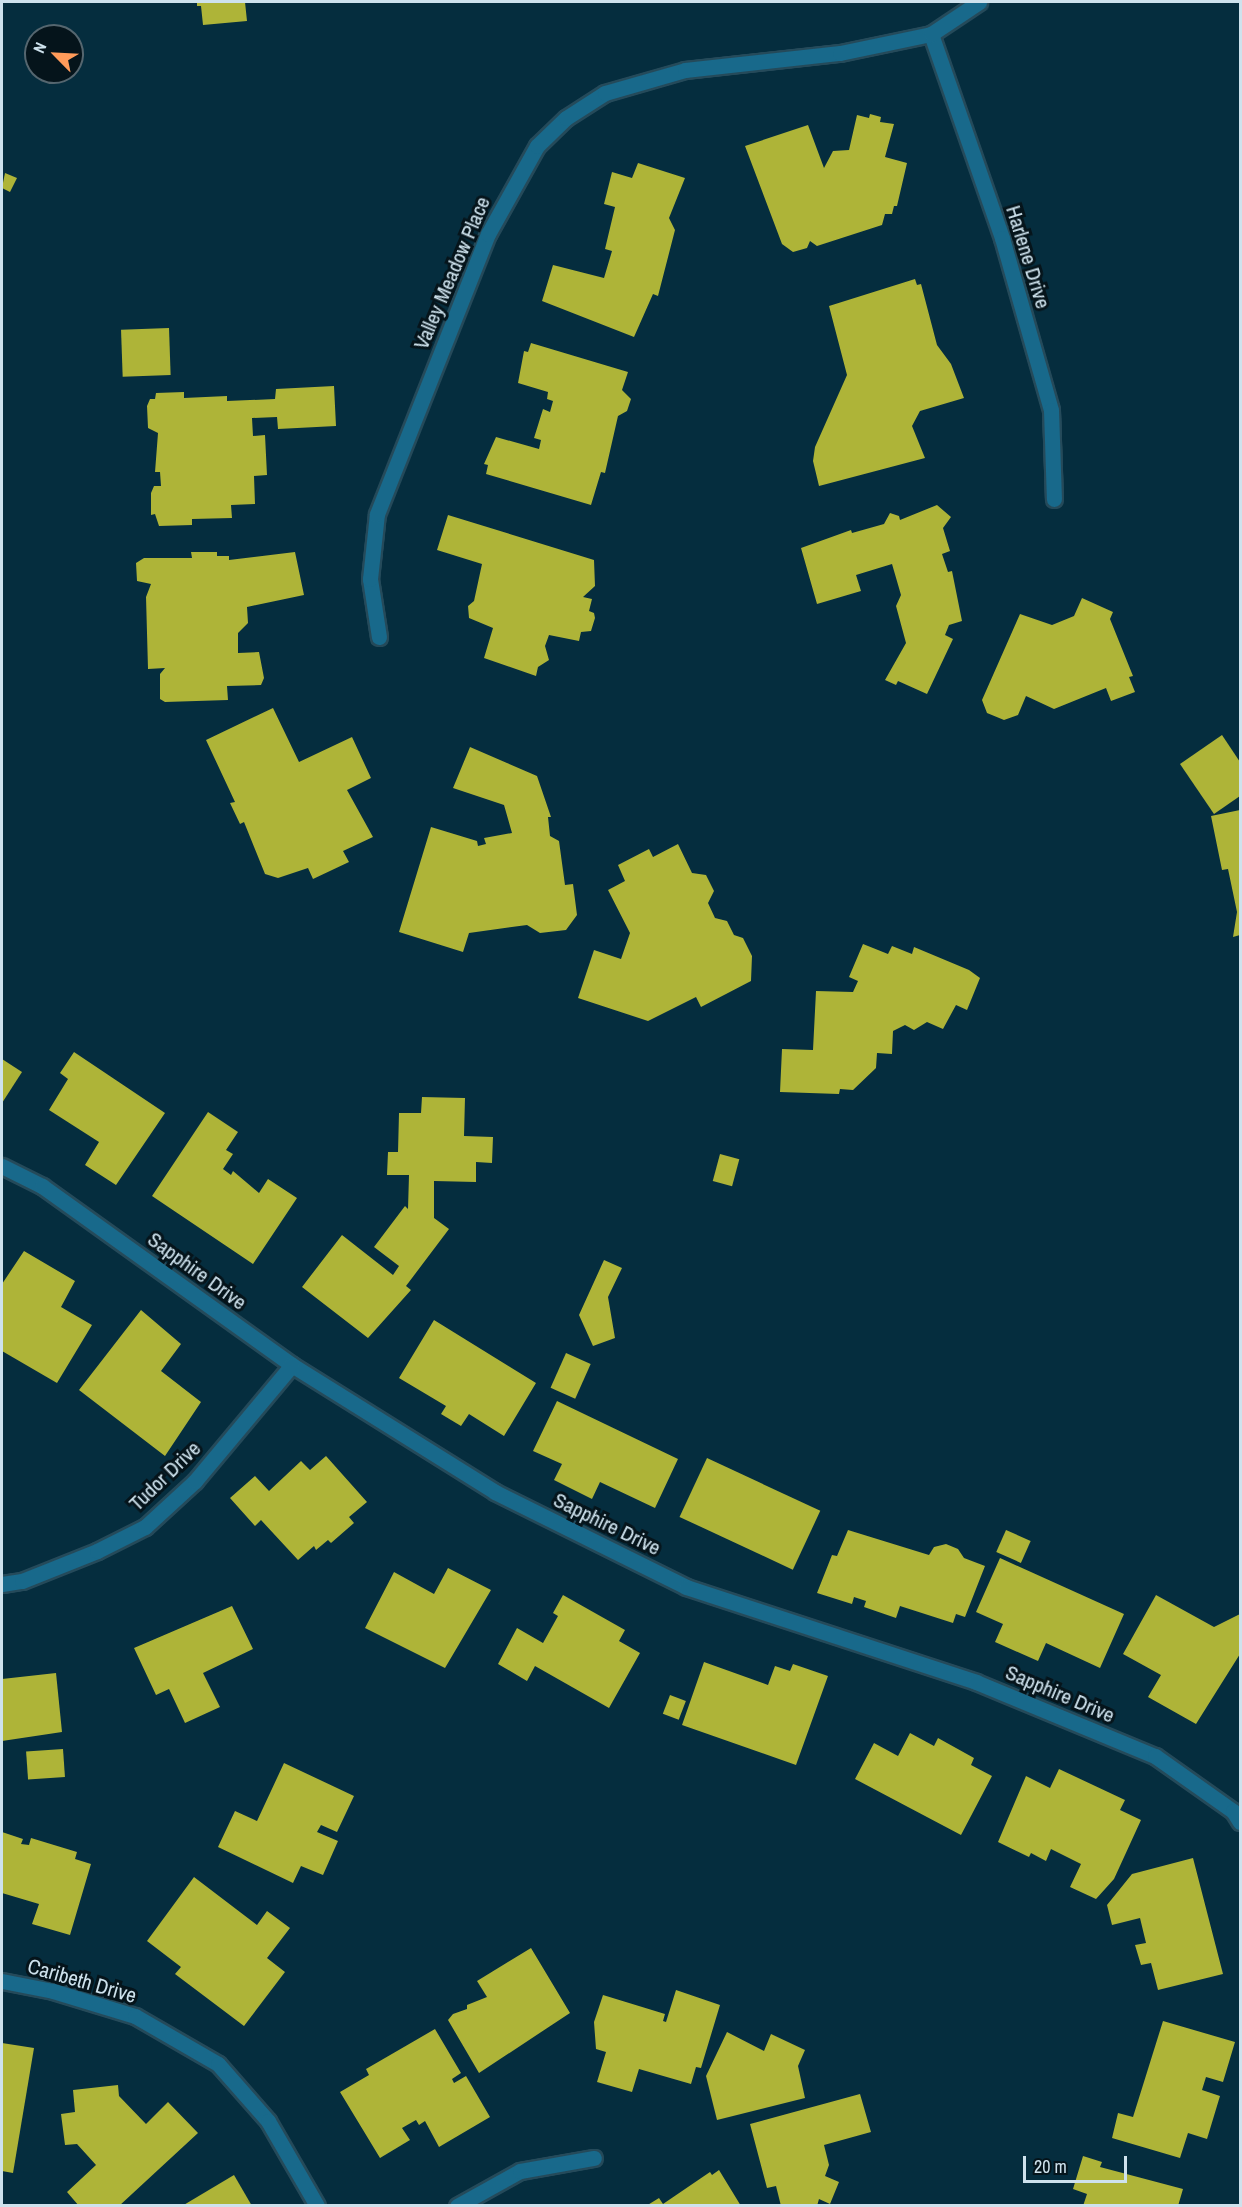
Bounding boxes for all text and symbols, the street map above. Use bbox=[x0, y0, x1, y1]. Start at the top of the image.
north arrow bbox=[24, 24, 84, 84]
text: N bbox=[27, 39, 51, 56]
street label: Valley Meadow Place bbox=[408, 193, 496, 353]
street label: Harlene Drive bbox=[1000, 203, 1056, 311]
street label: Sapphire Drive bbox=[143, 1227, 251, 1315]
street label: Tudor Drive bbox=[124, 1436, 206, 1516]
street label: Sapphire Drive bbox=[549, 1487, 665, 1561]
street label: Sapphire Drive bbox=[1002, 1660, 1118, 1728]
street label: Caribeth Drive bbox=[25, 1953, 139, 2009]
scale bar bbox=[1026, 2144, 1130, 2182]
text: 20 m bbox=[1034, 2154, 1067, 2179]

